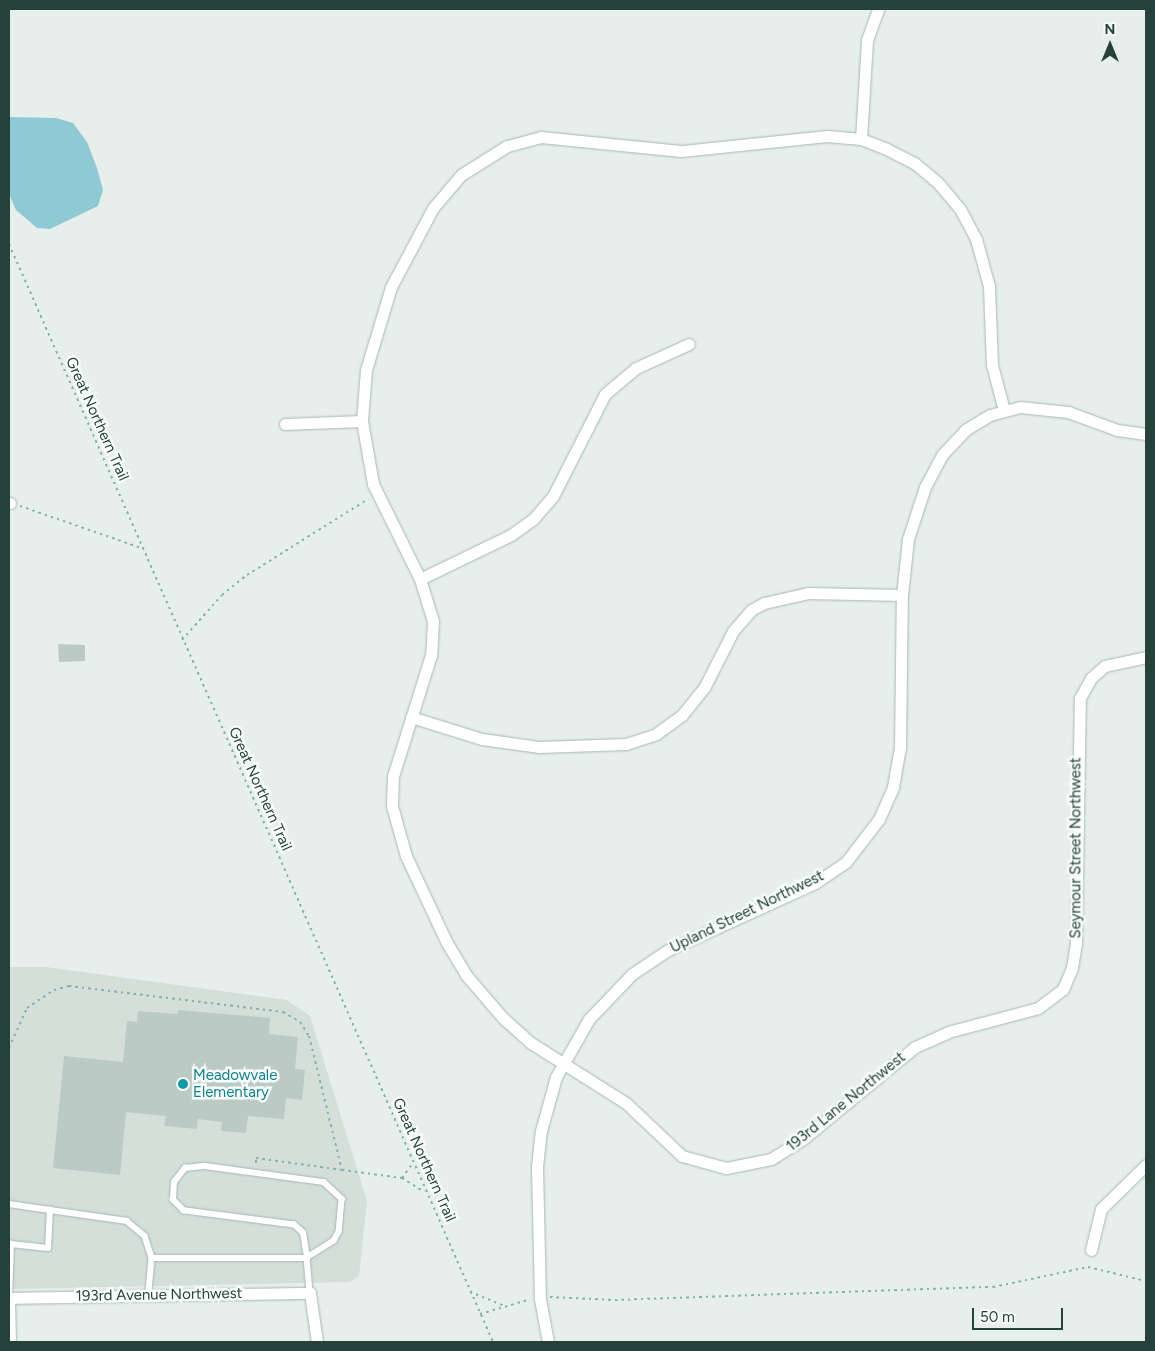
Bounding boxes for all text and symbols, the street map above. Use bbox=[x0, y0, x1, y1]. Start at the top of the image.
north arrow bbox=[1085, 20, 1135, 70]
text: N bbox=[1105, 21, 1115, 38]
street label: Great Northern Trail bbox=[62, 354, 132, 484]
street label: Great Northern Trail bbox=[225, 724, 295, 854]
street label: Seymour Street Northwest bbox=[1067, 757, 1085, 939]
street label: Upland Street Northwest bbox=[667, 867, 827, 957]
street label: 193rd Lane Northwest bbox=[783, 1048, 909, 1156]
place label: Meadowvale Elementary bbox=[193, 1066, 277, 1101]
marker: Meadowvale Elementary bbox=[177, 1078, 189, 1090]
street label: Great Northern Trail bbox=[389, 1095, 459, 1225]
street label: 193rd Avenue Northwest bbox=[76, 1285, 242, 1305]
scale bar bbox=[975, 1298, 1066, 1330]
text: 50 m bbox=[980, 1308, 1015, 1326]

